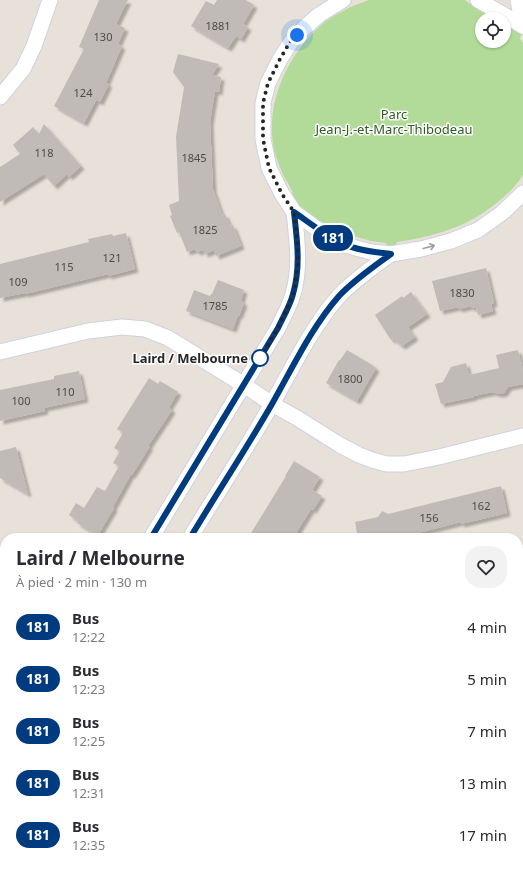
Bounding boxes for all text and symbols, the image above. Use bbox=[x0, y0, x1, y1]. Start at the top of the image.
map controls bbox=[475, 12, 511, 48]
button: locate bbox=[475, 12, 511, 48]
house number: 1881 bbox=[205, 18, 231, 33]
your location bbox=[287, 25, 307, 45]
house number: 130 bbox=[94, 29, 112, 44]
house number: 124 bbox=[74, 85, 93, 100]
park label: Parc Jean-J.-et-Marc-Thibodeau bbox=[313, 105, 473, 138]
house number: 118 bbox=[35, 145, 53, 160]
house number: 1845 bbox=[181, 150, 207, 165]
house number: 1825 bbox=[192, 222, 218, 237]
line badge: 181 bbox=[310, 225, 356, 251]
text: 181 bbox=[321, 228, 345, 247]
one-way arrow bbox=[422, 243, 435, 250]
house number: 121 bbox=[103, 250, 121, 265]
house number: 115 bbox=[55, 259, 73, 274]
house number: 109 bbox=[9, 274, 27, 289]
house number: 1830 bbox=[449, 285, 475, 300]
house number: 1785 bbox=[202, 298, 228, 313]
place label: Laird / Melbourne bbox=[132, 349, 248, 367]
marker: Laird / Melbourne bbox=[251, 349, 269, 367]
house number: 1800 bbox=[337, 371, 363, 386]
house number: 110 bbox=[56, 384, 74, 399]
house number: 100 bbox=[12, 393, 30, 408]
house number: 162 bbox=[472, 498, 490, 513]
house number: 156 bbox=[420, 510, 438, 525]
text: Laird / Melbourne bbox=[16, 545, 185, 571]
button: heart bbox=[465, 546, 507, 588]
text: À pied · 2 min · 130 m bbox=[16, 573, 147, 591]
text: Bus bbox=[72, 608, 99, 628]
text: 181 bbox=[26, 617, 50, 636]
text: 4 min bbox=[467, 617, 507, 637]
text: 12:22 bbox=[72, 628, 105, 646]
text: Bus bbox=[72, 660, 99, 680]
text: 181 bbox=[26, 669, 50, 688]
text: 5 min bbox=[467, 669, 507, 689]
text: 12:23 bbox=[72, 680, 105, 698]
text: Bus bbox=[72, 712, 99, 732]
text: 181 bbox=[26, 721, 50, 740]
text: 7 min bbox=[467, 721, 507, 741]
text: 12:25 bbox=[72, 732, 105, 750]
text: Bus bbox=[72, 764, 99, 784]
text: 181 bbox=[26, 773, 50, 792]
text: 13 min bbox=[459, 773, 507, 793]
text: 12:31 bbox=[72, 784, 105, 802]
text: Bus bbox=[72, 816, 99, 836]
text: 181 bbox=[26, 825, 50, 844]
text: 17 min bbox=[459, 825, 507, 845]
text: 12:35 bbox=[72, 836, 105, 854]

